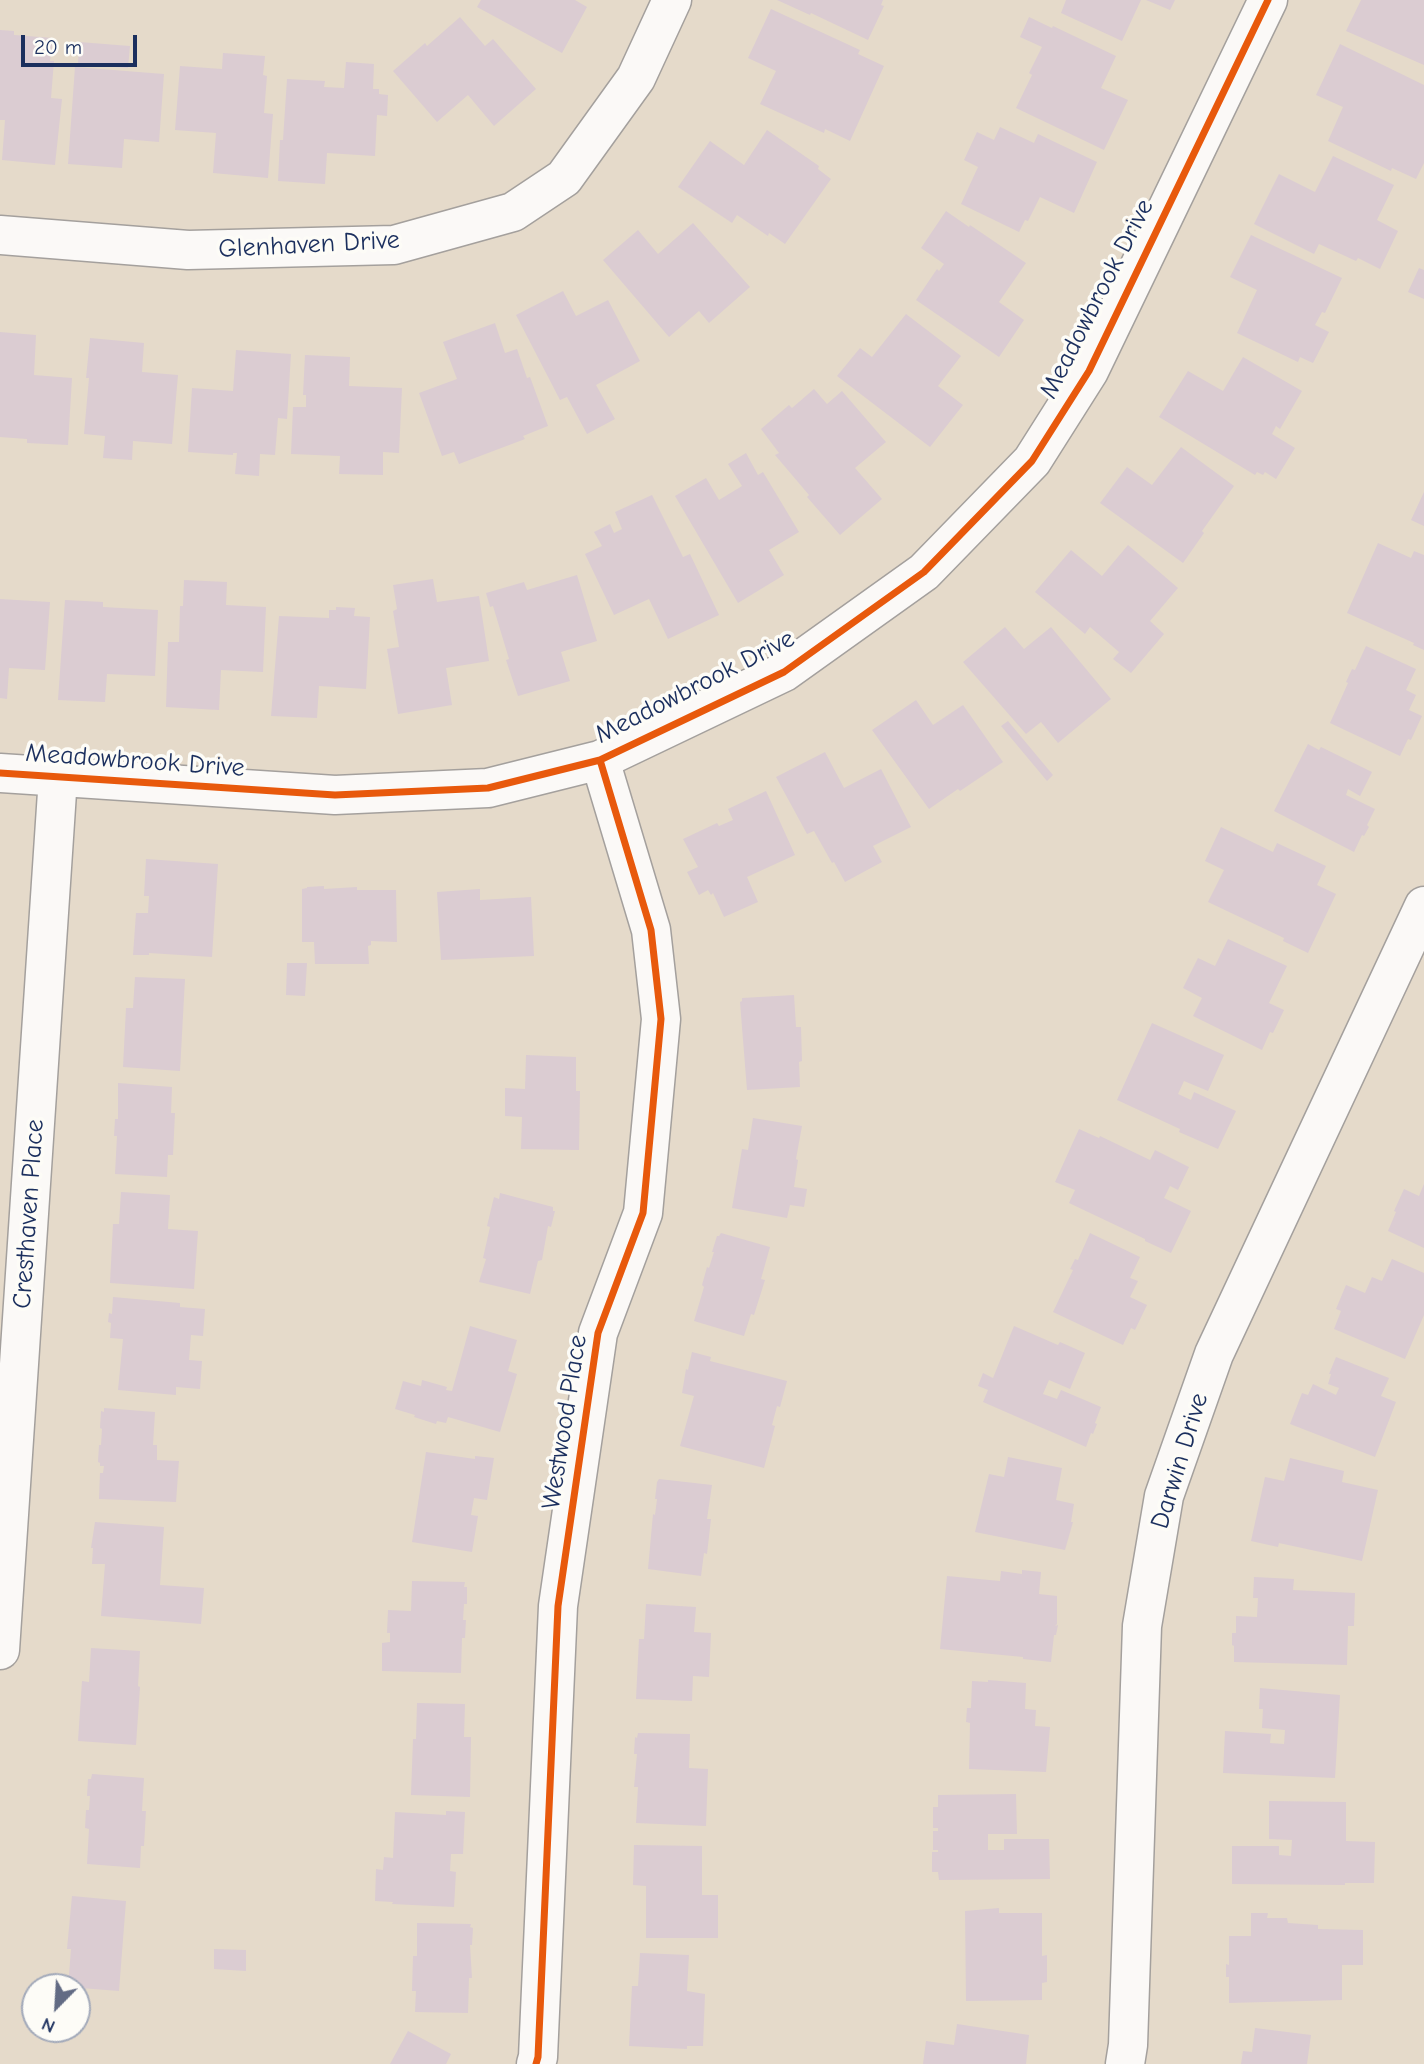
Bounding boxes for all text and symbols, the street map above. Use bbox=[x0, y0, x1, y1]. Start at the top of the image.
scale bar bbox=[24, 21, 140, 65]
text: 20 m bbox=[34, 35, 82, 59]
street label: Meadowbrook Drive bbox=[1033, 194, 1161, 404]
street label: Glenhaven Drive bbox=[218, 225, 400, 265]
street label: Meadowbrook Drive bbox=[590, 623, 800, 751]
street label: Meadowbrook Drive bbox=[24, 738, 246, 784]
street label: Cresthaven Place bbox=[7, 1118, 51, 1310]
street label: Westwood Place bbox=[536, 1332, 594, 1512]
street label: Darwin Drive bbox=[1145, 1389, 1215, 1533]
north arrow bbox=[21, 1973, 91, 2043]
text: N bbox=[38, 2013, 58, 2038]

